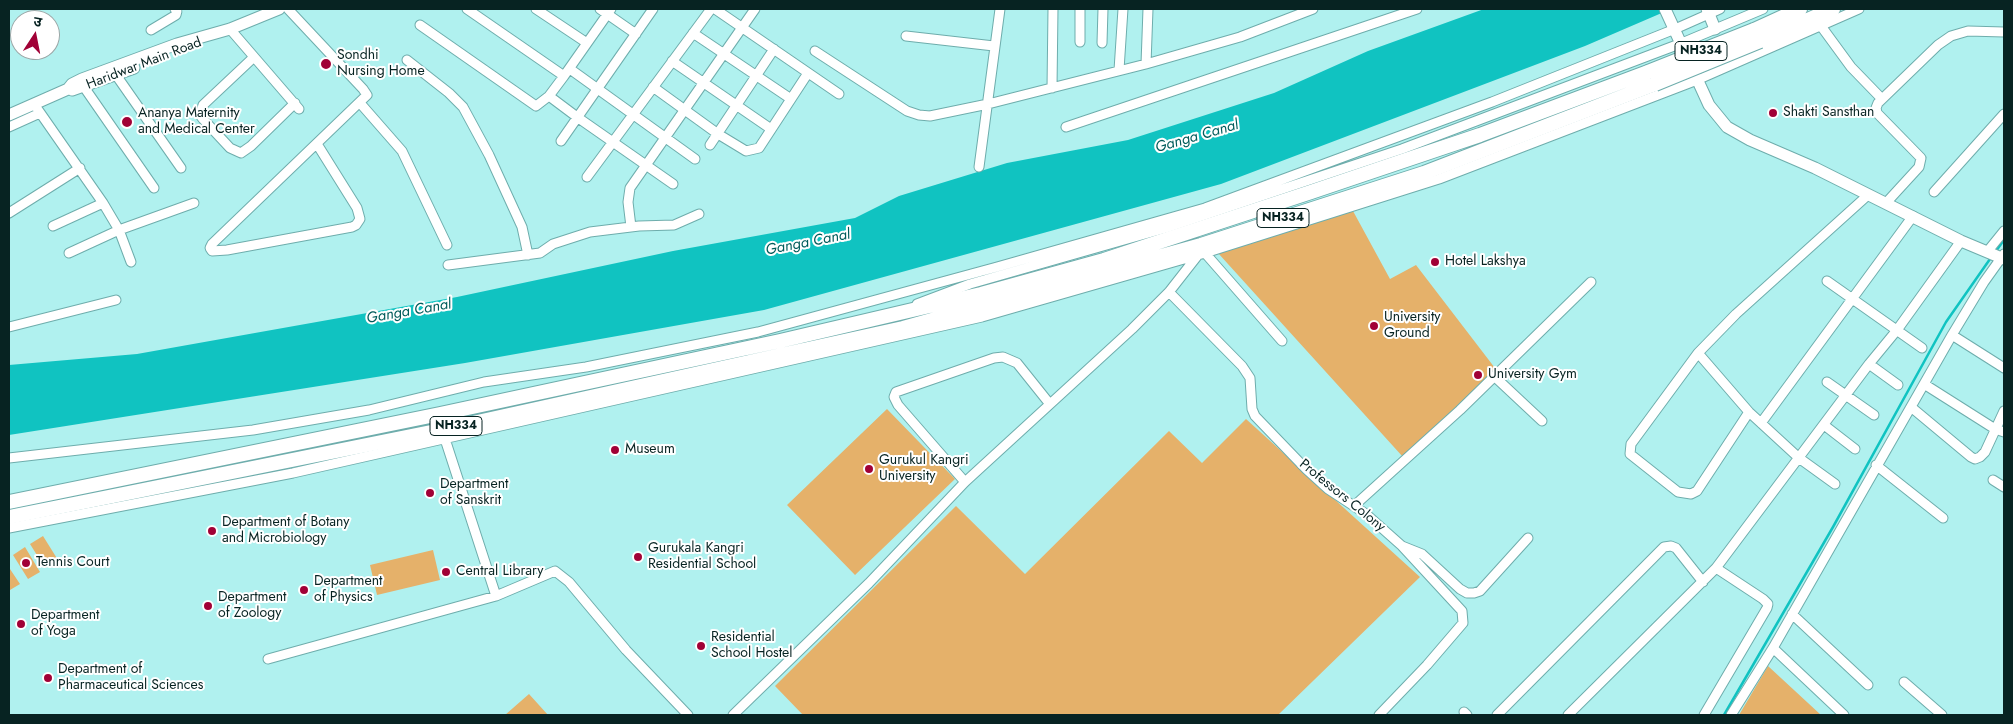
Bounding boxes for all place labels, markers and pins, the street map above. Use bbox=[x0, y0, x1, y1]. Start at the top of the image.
place label: Sondhi Nursing Home bbox=[337, 48, 425, 80]
marker: Sondhi Nursing Home bbox=[319, 57, 333, 71]
place label: Shakti Sansthan bbox=[1783, 105, 1874, 121]
place label: Ananya Maternity and Medical Center bbox=[138, 106, 255, 138]
marker: Shakti Sansthan bbox=[1767, 107, 1779, 119]
marker: Ananya Maternity and Medical Center bbox=[120, 115, 134, 129]
place label: Hotel Lakshya bbox=[1445, 254, 1526, 270]
marker: Hotel Lakshya bbox=[1429, 256, 1441, 268]
place label: University Ground bbox=[1384, 310, 1441, 342]
marker: University Ground bbox=[1368, 320, 1380, 332]
place label: University Gym bbox=[1488, 367, 1577, 383]
marker: University Gym bbox=[1472, 369, 1484, 381]
place label: Museum bbox=[625, 442, 675, 458]
marker: Museum bbox=[609, 444, 621, 456]
place label: Gurukul Kangri University bbox=[879, 453, 969, 486]
marker: Gurukul Kangri University bbox=[863, 463, 875, 475]
place label: Department of Sanskrit bbox=[440, 477, 508, 510]
marker: Department of Sanskrit bbox=[424, 487, 436, 499]
place label: Department of Botany and Microbiology bbox=[222, 515, 349, 548]
marker: Department of Botany and Microbiology bbox=[206, 525, 218, 537]
place label: Gurukala Kangri Residential School bbox=[648, 541, 756, 574]
marker: Gurukala Kangri Residential School bbox=[632, 551, 644, 563]
place label: Tennis Court bbox=[36, 555, 109, 571]
marker: Tennis Court bbox=[20, 557, 32, 569]
place label: Central Library bbox=[456, 564, 543, 580]
marker: Central Library bbox=[440, 566, 452, 578]
place label: Department of Physics bbox=[314, 574, 382, 606]
marker: Department of Physics bbox=[298, 584, 310, 596]
place label: Department of Zoology bbox=[218, 590, 286, 622]
marker: Department of Zoology bbox=[202, 600, 214, 612]
place label: Department of Yoga bbox=[31, 608, 99, 640]
marker: Department of Yoga bbox=[15, 618, 27, 630]
place label: Residential School Hostel bbox=[711, 630, 793, 662]
marker: Residential School Hostel bbox=[695, 640, 707, 652]
place label: Department of Pharmaceutical Sciences bbox=[58, 662, 203, 694]
marker: Department of Pharmaceutical Sciences bbox=[42, 672, 54, 684]

